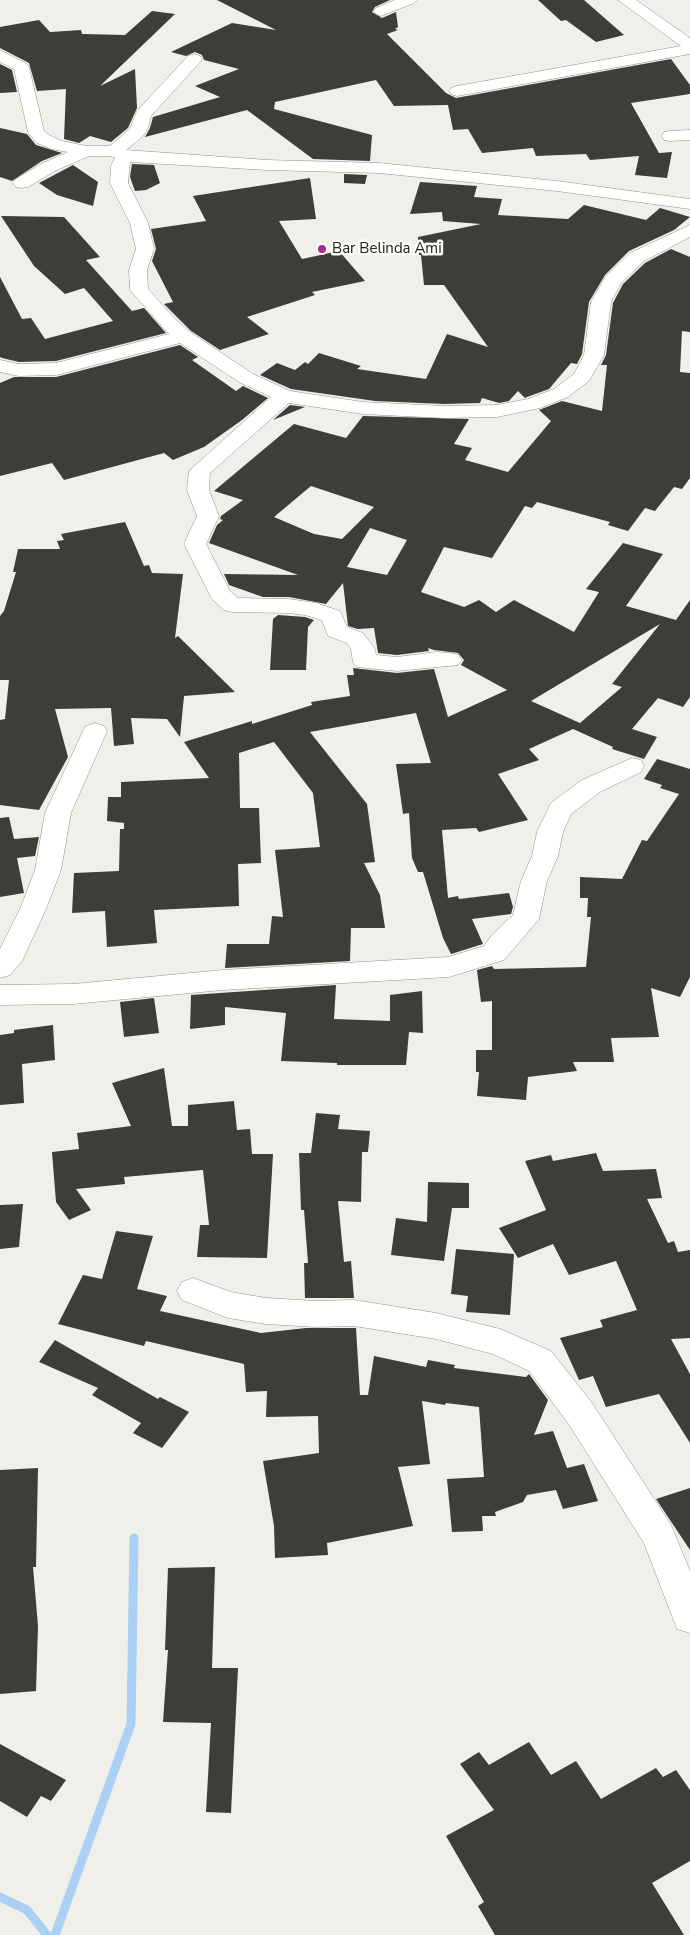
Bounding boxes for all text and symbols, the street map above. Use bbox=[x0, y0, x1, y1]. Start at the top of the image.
place label: Bar Belinda Ami bbox=[332, 240, 442, 258]
marker: Bar Belinda Ami bbox=[316, 243, 328, 255]

